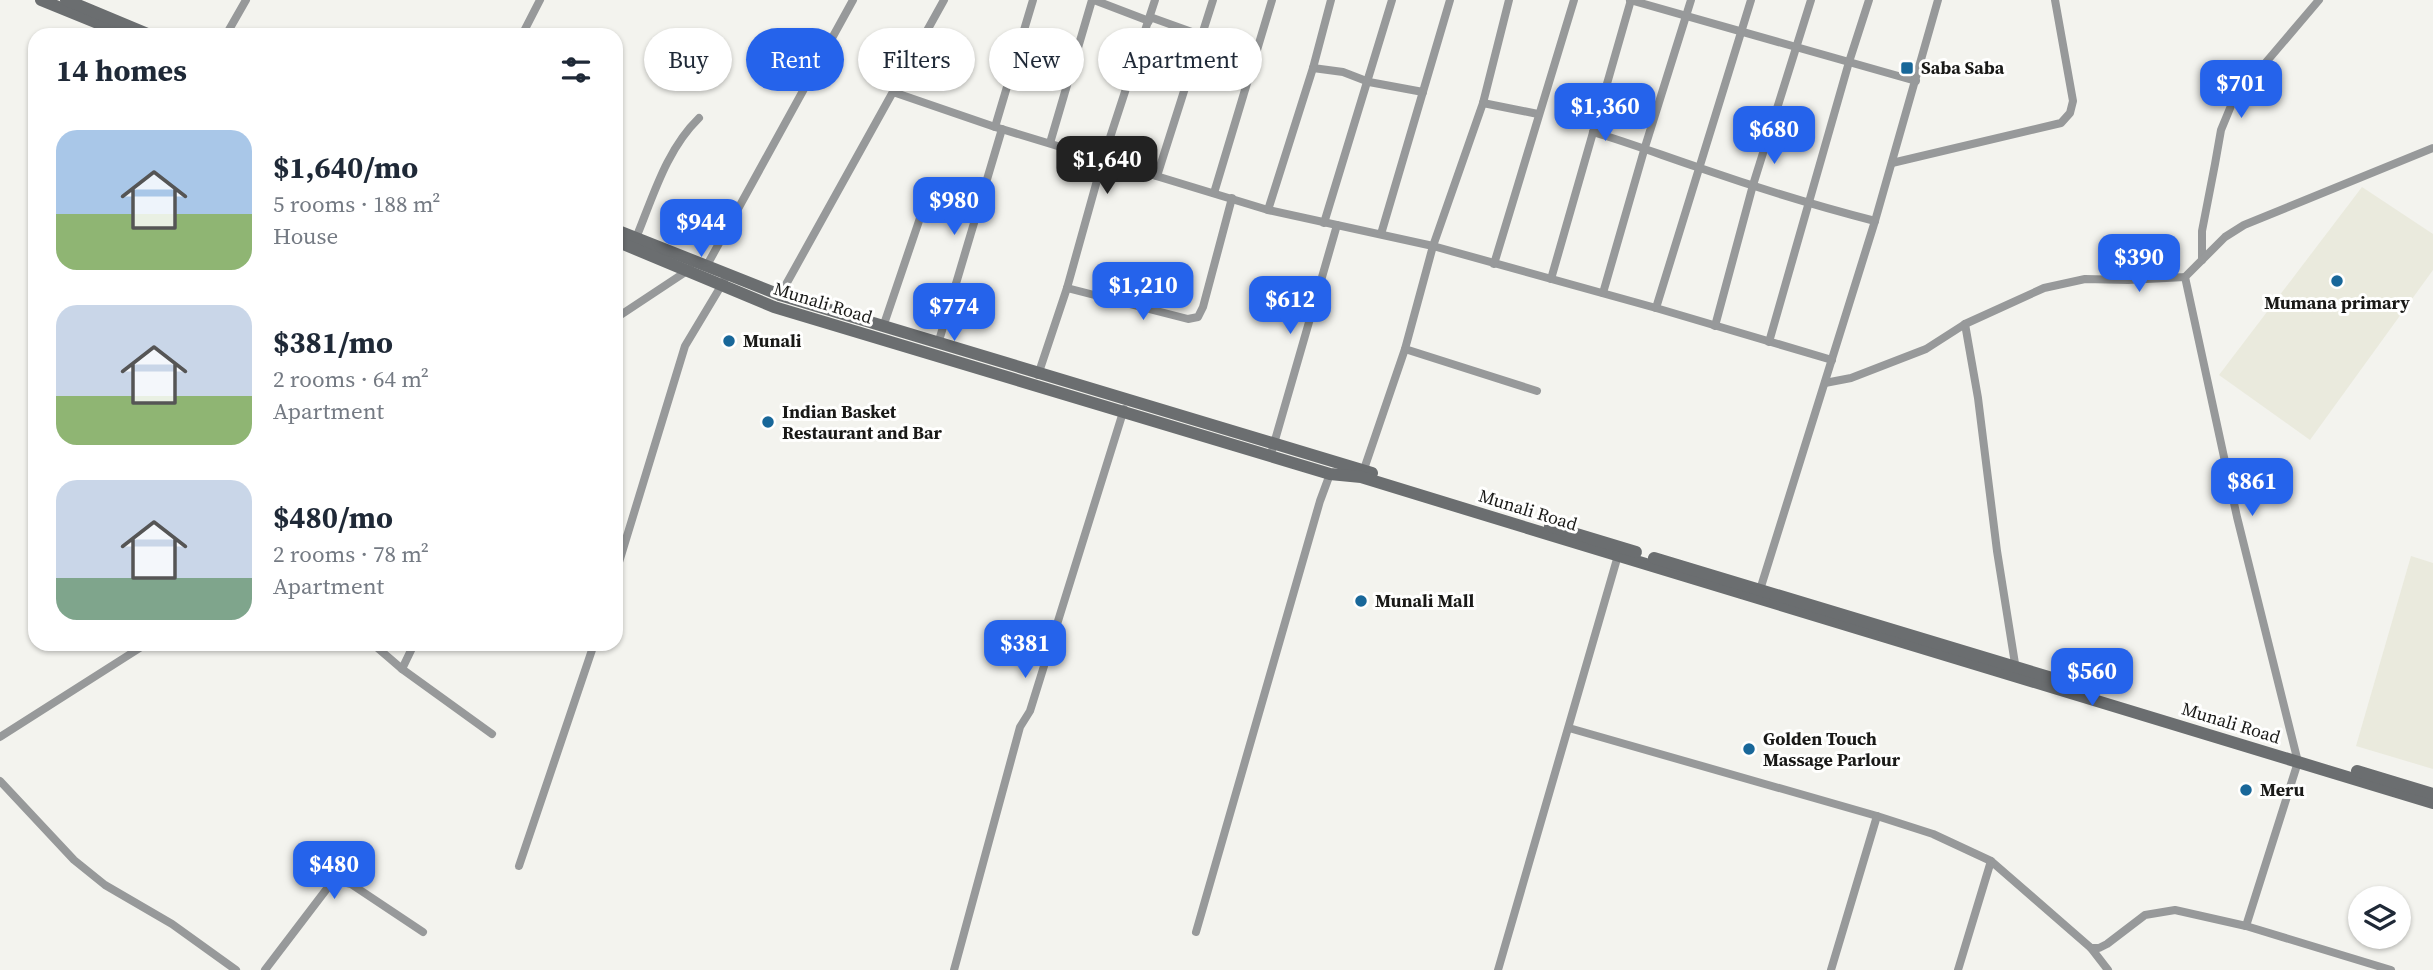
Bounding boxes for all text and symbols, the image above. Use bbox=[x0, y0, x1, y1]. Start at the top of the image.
chip: Buy bbox=[644, 28, 732, 91]
chip: Rent bbox=[746, 28, 844, 91]
chip: Filters bbox=[858, 28, 975, 91]
chip: New bbox=[989, 28, 1084, 91]
chip: Apartment bbox=[1098, 28, 1262, 91]
text: 14 homes bbox=[56, 50, 187, 91]
icon: filters bbox=[557, 51, 595, 89]
place label: Saba Saba bbox=[1921, 55, 2005, 80]
marker: Saba Saba bbox=[1899, 60, 1915, 76]
pin: $701 bbox=[2200, 60, 2282, 120]
text: $701 bbox=[2216, 67, 2266, 99]
pin: $1,360 bbox=[1548, 83, 1662, 143]
text: $1,360 bbox=[1570, 90, 1640, 122]
pin: $680 bbox=[1733, 106, 1815, 166]
text: $680 bbox=[1749, 113, 1799, 145]
pin: $1,640 bbox=[1050, 136, 1164, 196]
text: $1,640 bbox=[1072, 143, 1142, 175]
text: $1,640/mo bbox=[273, 147, 418, 188]
icon: home bbox=[112, 158, 196, 242]
pin: $980 bbox=[913, 177, 995, 237]
text: $980 bbox=[929, 184, 979, 216]
text: 5 rooms · 188 m² bbox=[273, 188, 440, 220]
pin: $944 bbox=[660, 200, 742, 259]
text: $944 bbox=[676, 206, 726, 238]
text: House bbox=[273, 220, 338, 252]
pin: $390 bbox=[2098, 234, 2180, 294]
text: $390 bbox=[2114, 241, 2164, 273]
pin: $1,210 bbox=[1086, 262, 1200, 322]
text: $1,210 bbox=[1108, 269, 1178, 301]
marker: Mumana primary bbox=[2329, 273, 2345, 289]
street label: Munali Road bbox=[771, 276, 876, 329]
pin: $612 bbox=[1249, 276, 1331, 336]
text: $612 bbox=[1265, 283, 1315, 315]
pin: $774 bbox=[913, 284, 995, 343]
text: $774 bbox=[929, 290, 979, 322]
place label: Mumana primary bbox=[2264, 290, 2410, 315]
text: $381/mo bbox=[273, 322, 393, 363]
place label: Munali bbox=[743, 328, 802, 353]
icon: home bbox=[112, 333, 196, 417]
marker: Munali bbox=[721, 333, 737, 349]
text: 2 rooms · 64 m² bbox=[273, 363, 429, 395]
text: Apartment bbox=[273, 395, 384, 427]
place label: Indian Basket Restaurant and Bar bbox=[782, 399, 942, 445]
marker: Indian Basket Restaurant and Bar bbox=[760, 414, 776, 430]
pin: $861 bbox=[2211, 458, 2293, 518]
text: $861 bbox=[2227, 465, 2277, 497]
street label: Munali Road bbox=[1476, 483, 1581, 536]
text: $480/mo bbox=[273, 497, 393, 538]
icon: home bbox=[112, 508, 196, 592]
text: 2 rooms · 78 m² bbox=[273, 538, 429, 570]
text: Apartment bbox=[273, 570, 384, 602]
place label: Munali Mall bbox=[1375, 588, 1474, 613]
marker: Munali Mall bbox=[1353, 593, 1369, 609]
pin: $381 bbox=[984, 620, 1066, 680]
text: $381 bbox=[1000, 627, 1050, 659]
pin: $560 bbox=[2051, 648, 2133, 708]
text: $560 bbox=[2067, 655, 2117, 687]
street label: Munali Road bbox=[2179, 696, 2284, 749]
place label: Golden Touch Massage Parlour bbox=[1763, 726, 1901, 772]
marker: Golden Touch Massage Parlour bbox=[1741, 741, 1757, 757]
place label: Meru bbox=[2260, 777, 2304, 802]
marker: Meru bbox=[2238, 782, 2254, 798]
pin: $480 bbox=[293, 842, 375, 901]
text: $480 bbox=[309, 848, 359, 880]
map controls bbox=[2348, 886, 2411, 949]
button: layers bbox=[2348, 886, 2411, 949]

